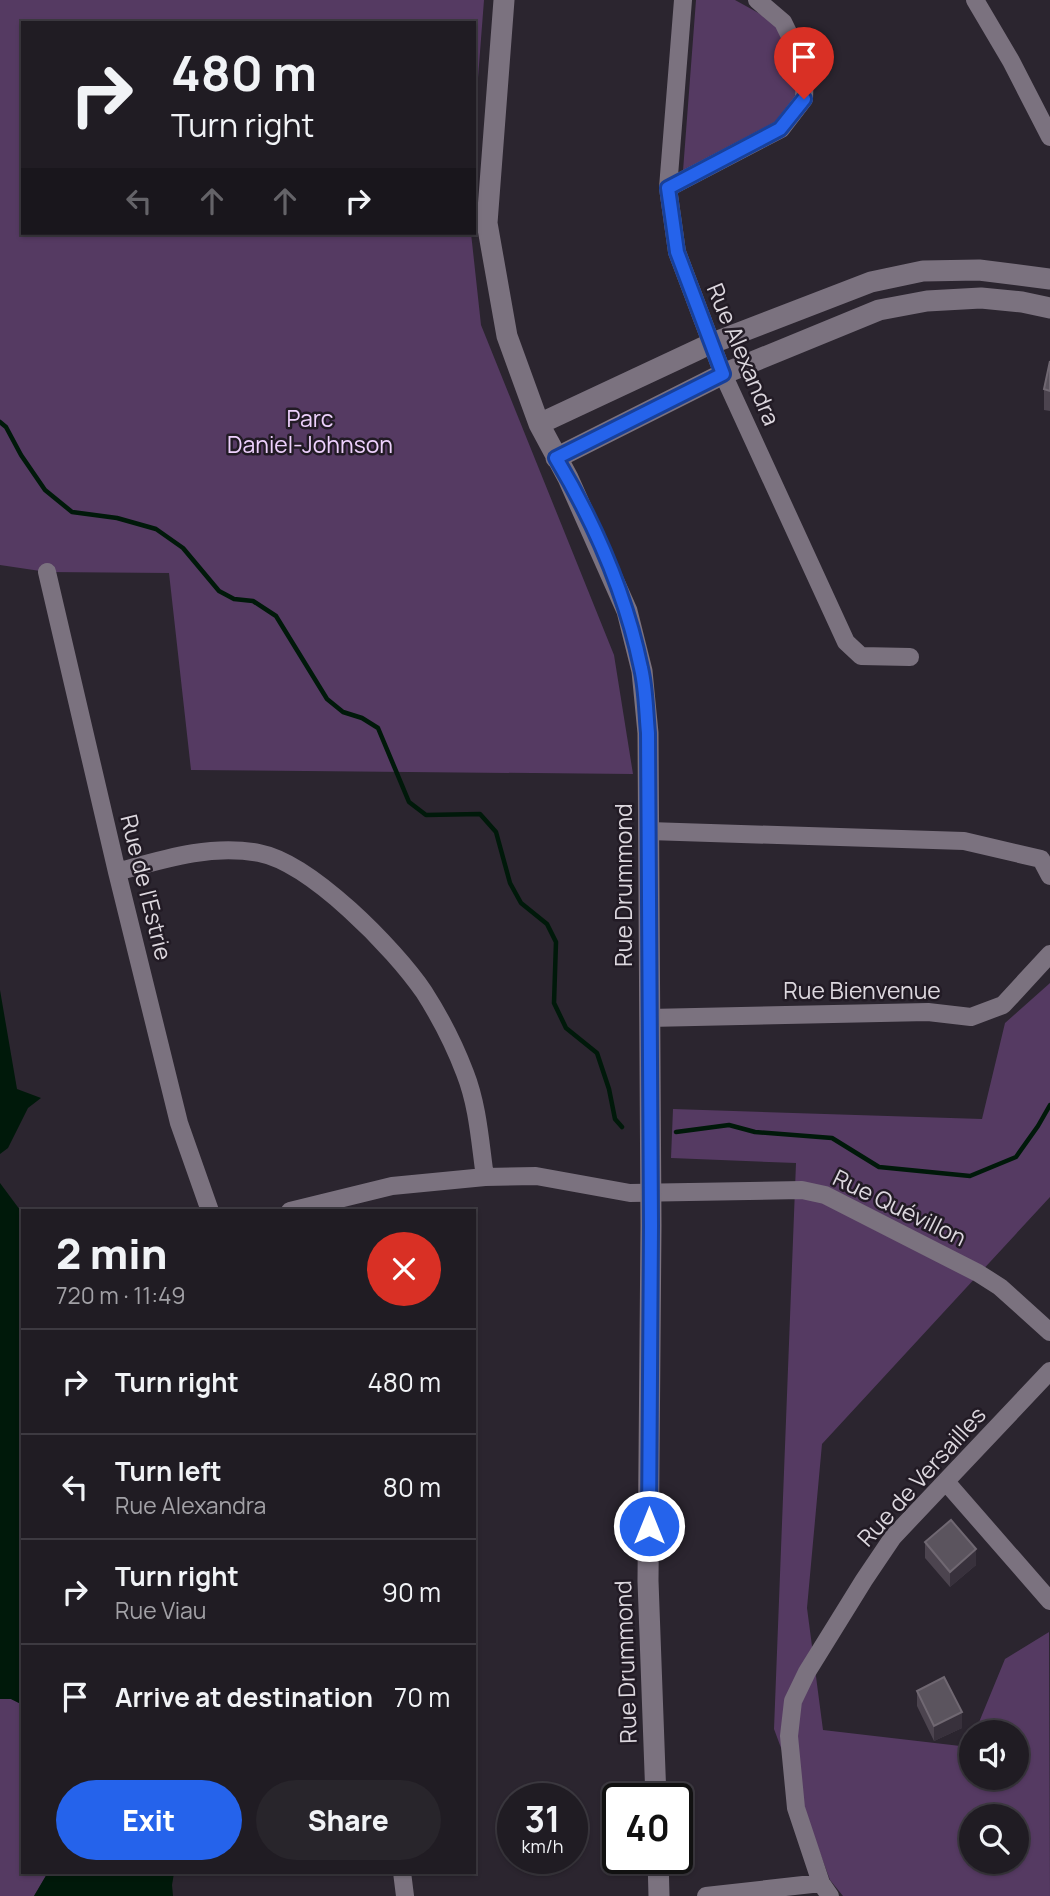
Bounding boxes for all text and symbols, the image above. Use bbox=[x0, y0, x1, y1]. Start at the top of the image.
pin bbox=[774, 27, 834, 99]
icon: arrive bbox=[785, 38, 823, 76]
text: 480 m bbox=[171, 39, 317, 106]
icon: right bbox=[56, 49, 147, 140]
text: Turn right bbox=[171, 103, 314, 147]
icon: left bbox=[120, 182, 158, 220]
icon: ahead bbox=[193, 182, 231, 220]
icon: ahead bbox=[266, 182, 304, 220]
icon: right bbox=[339, 182, 377, 220]
street label: Rue Alexandra bbox=[700, 278, 788, 430]
park label: Parc Daniel-Johnson bbox=[227, 402, 393, 460]
street label: Rue Drummond bbox=[607, 803, 639, 967]
street label: Rue de l'Estrie bbox=[113, 811, 181, 963]
street label: Rue Bienvenue bbox=[783, 974, 941, 1006]
street label: Rue Quévillon bbox=[828, 1161, 972, 1253]
text: 2 min bbox=[56, 1224, 167, 1282]
button: close bbox=[367, 1232, 441, 1306]
text: 720 m · 11:49 bbox=[56, 1279, 186, 1311]
icon: right bbox=[56, 1363, 94, 1401]
text: Turn right bbox=[115, 1364, 239, 1400]
text: 480 m bbox=[367, 1364, 441, 1400]
street label: Rue de Versailles bbox=[850, 1399, 992, 1553]
text: Turn left bbox=[115, 1453, 222, 1489]
icon: left bbox=[56, 1468, 94, 1506]
text: 80 m bbox=[383, 1469, 441, 1505]
text: Rue Alexandra bbox=[115, 1489, 266, 1521]
position arrow bbox=[612, 1489, 686, 1563]
text: Turn right bbox=[115, 1558, 239, 1594]
icon: right bbox=[56, 1573, 94, 1611]
text: 90 m bbox=[382, 1574, 441, 1610]
street label: Rue Drummond bbox=[606, 1580, 644, 1744]
text: Rue Viau bbox=[115, 1594, 206, 1626]
icon: arrive bbox=[56, 1678, 94, 1716]
text: Arrive at destination bbox=[115, 1679, 373, 1715]
text: 70 m bbox=[394, 1679, 450, 1715]
map controls bbox=[959, 1720, 1029, 1874]
button: sound bbox=[959, 1720, 1029, 1790]
button: Exit bbox=[56, 1780, 242, 1860]
button: Share bbox=[256, 1780, 441, 1860]
speed limit sign: 40 bbox=[602, 1783, 693, 1874]
text: 31 bbox=[525, 1795, 560, 1843]
button: search bbox=[959, 1804, 1029, 1874]
text: km/h bbox=[522, 1834, 563, 1858]

